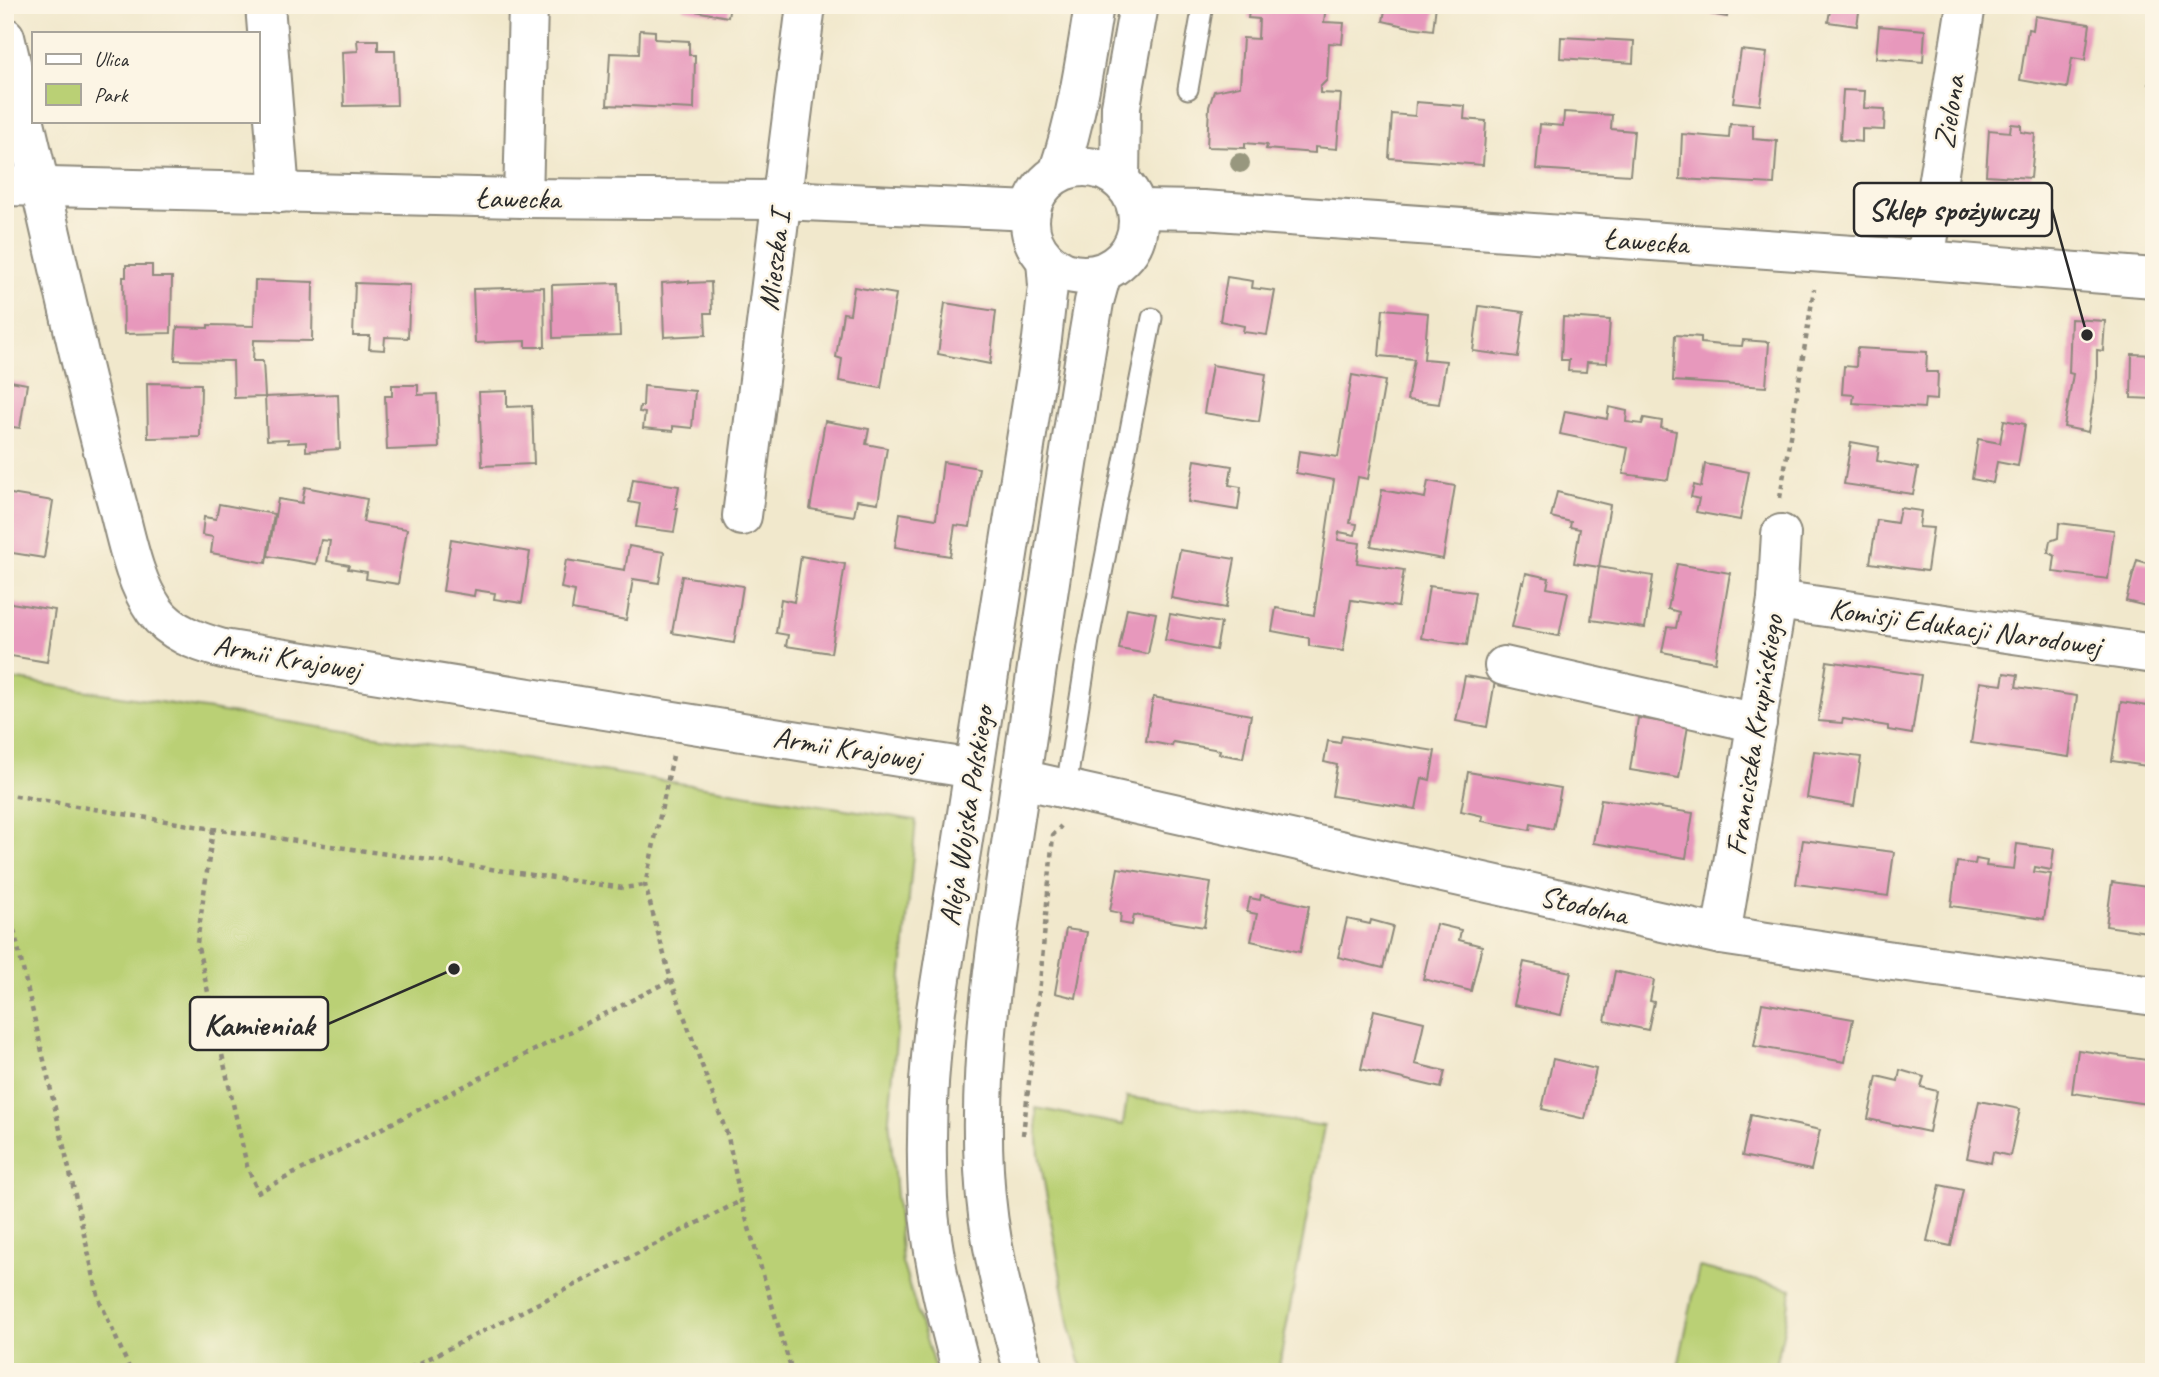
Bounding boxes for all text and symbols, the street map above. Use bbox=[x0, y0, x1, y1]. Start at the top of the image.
legend bbox=[32, 32, 259, 122]
text: Ulica bbox=[94, 46, 130, 72]
street label: Zielona bbox=[1925, 71, 1974, 151]
text: Park bbox=[94, 82, 129, 108]
street label: Ławecka bbox=[475, 178, 563, 218]
callout: Sklep spożywczy bbox=[1854, 183, 2052, 236]
text: Sklep spożywczy bbox=[1868, 189, 2041, 230]
street label: Mieszka I bbox=[749, 202, 800, 313]
street label: Ławecka bbox=[1602, 219, 1692, 263]
street label: Komisji Edukacji Narodowej bbox=[1827, 589, 2107, 665]
street label: Franciszka Krupińskiego bbox=[1716, 611, 1792, 858]
street label: Armii Krajowej bbox=[211, 625, 366, 689]
street label: Aleja Wojska Polskiego bbox=[930, 700, 1003, 928]
street label: Armii Krajowej bbox=[771, 718, 926, 779]
street label: Stodolna bbox=[1536, 876, 1634, 934]
callout: Kamieniak bbox=[190, 997, 328, 1050]
text: Kamieniak bbox=[204, 1004, 317, 1045]

